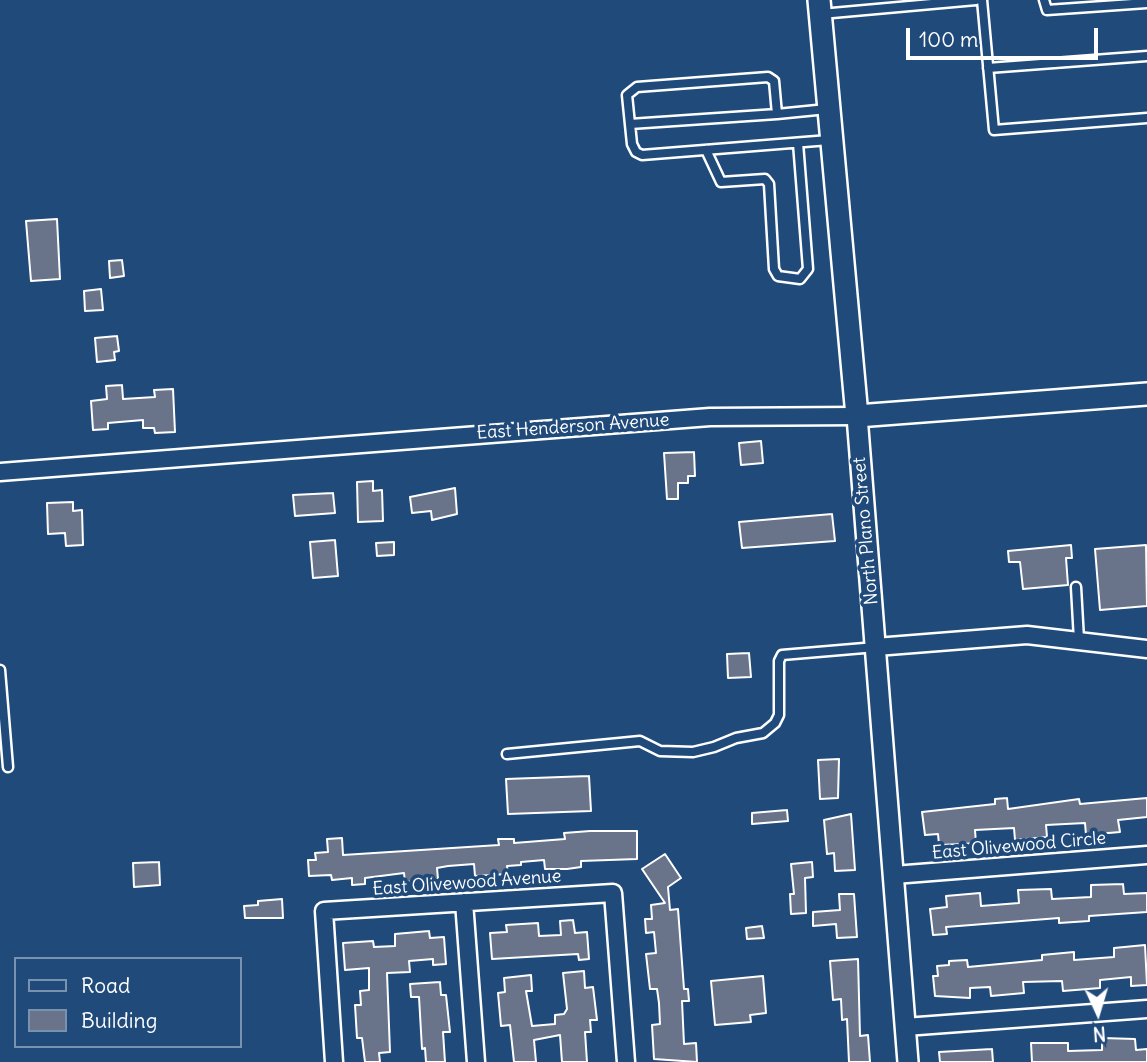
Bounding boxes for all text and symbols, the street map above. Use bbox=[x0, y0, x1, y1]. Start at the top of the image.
scale bar bbox=[909, 14, 1102, 58]
text: 100 m bbox=[919, 26, 978, 53]
street label: East Henderson Avenue bbox=[476, 409, 670, 445]
street label: North Plano Street bbox=[849, 456, 883, 606]
street label: East Olivewood Circle bbox=[931, 828, 1107, 864]
street label: East Olivewood Avenue bbox=[372, 866, 562, 900]
legend bbox=[14, 957, 242, 1048]
text: Road bbox=[81, 972, 130, 999]
north arrow bbox=[1063, 978, 1133, 1048]
text: Building bbox=[81, 1007, 157, 1034]
text: N bbox=[1092, 1022, 1107, 1046]

